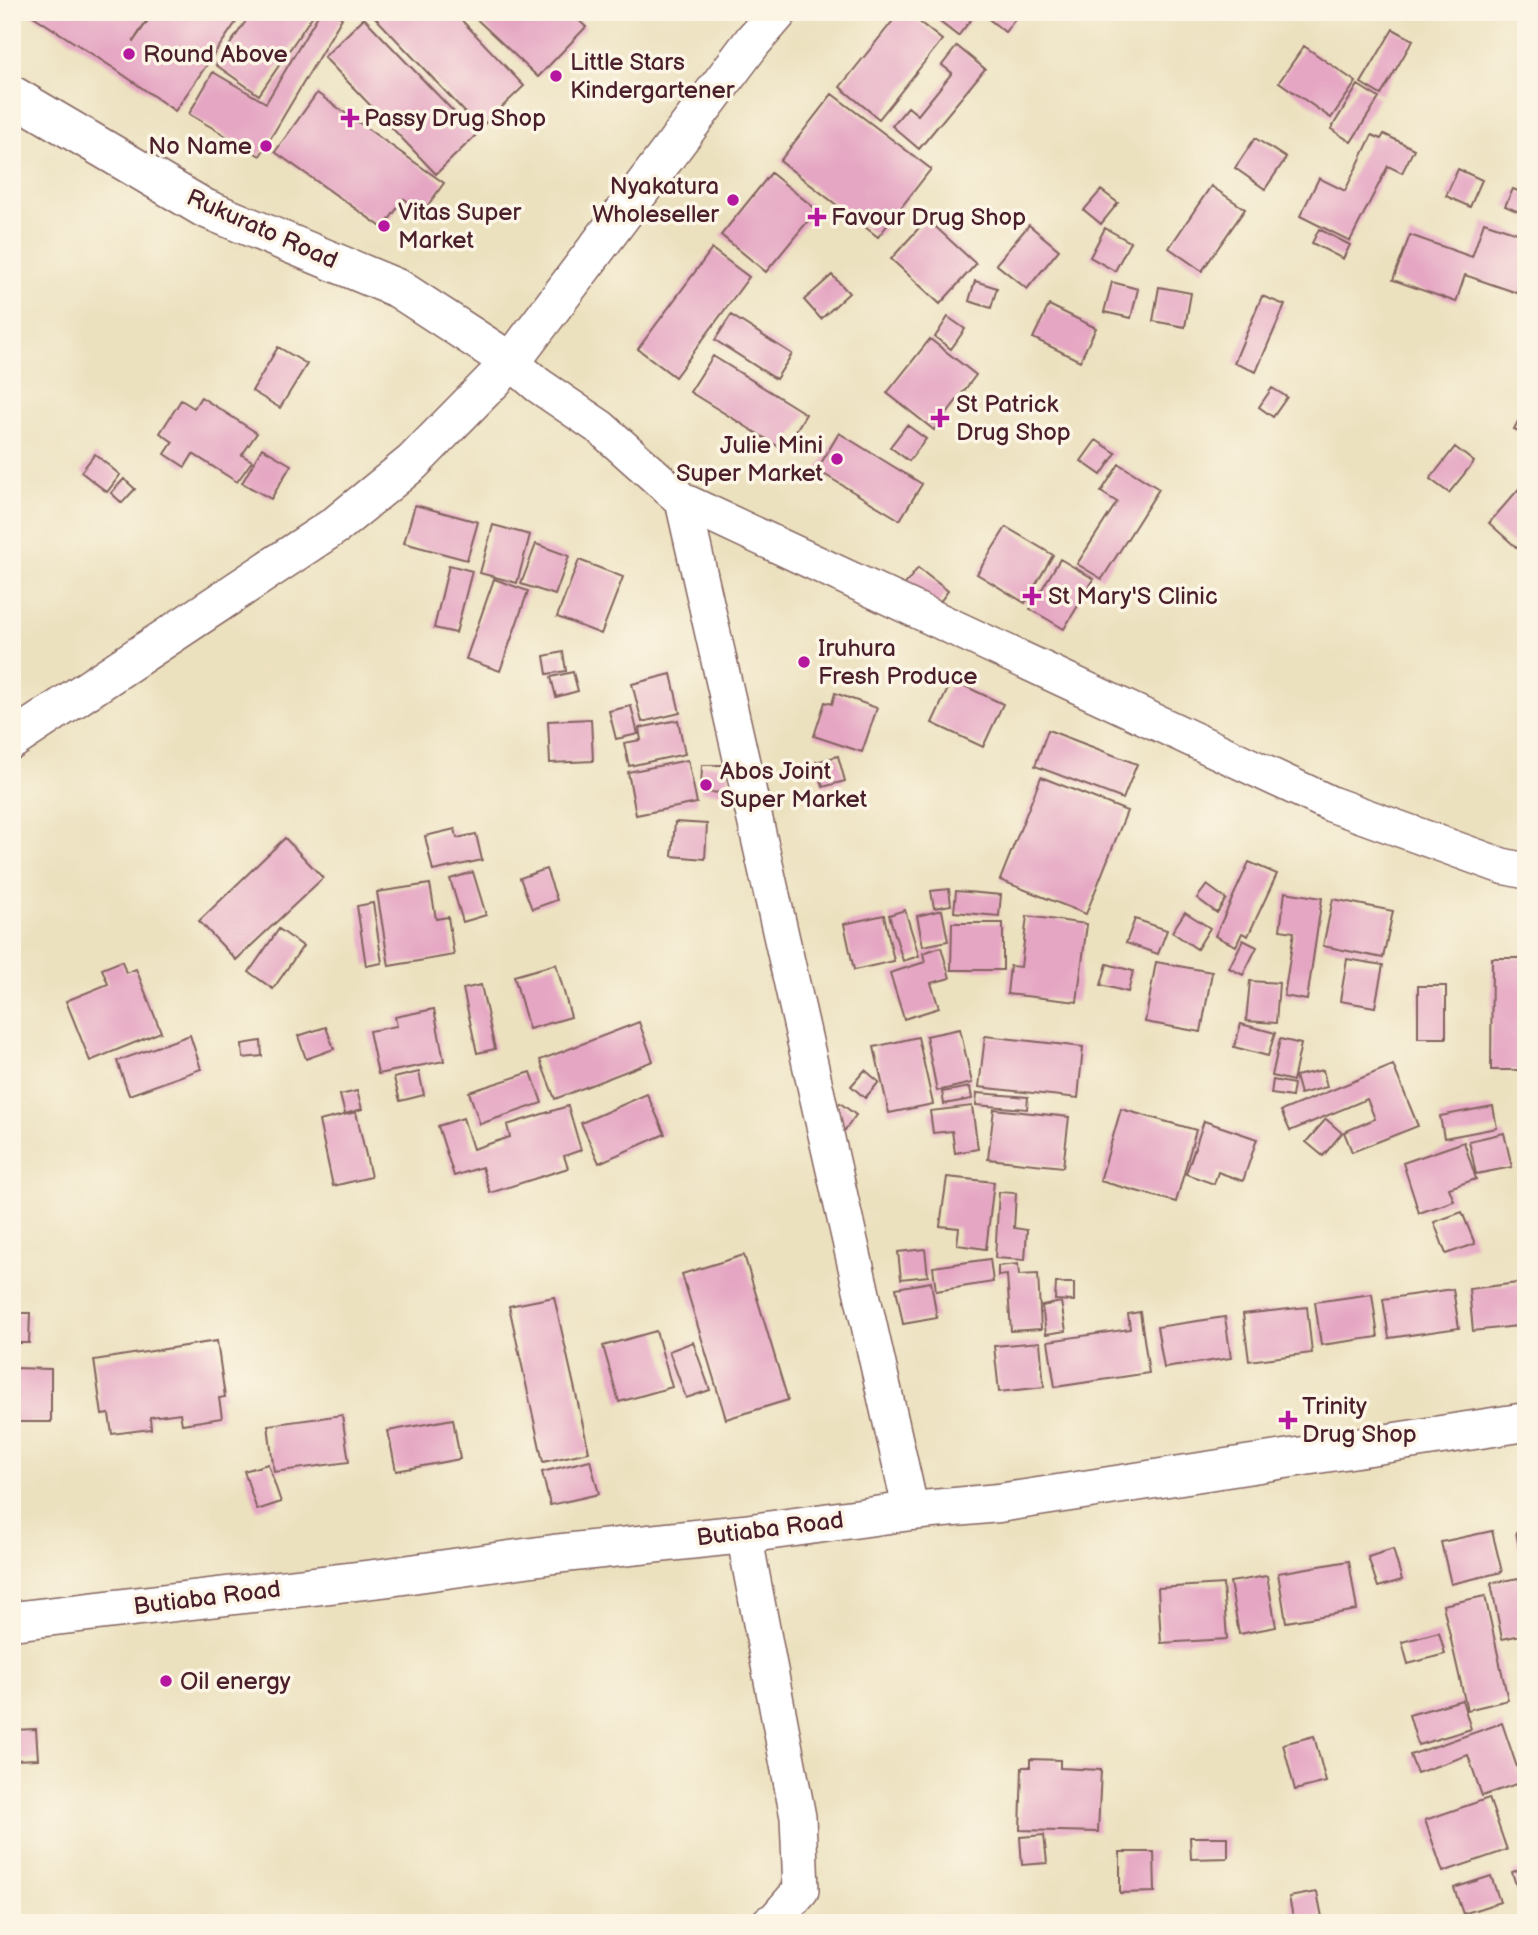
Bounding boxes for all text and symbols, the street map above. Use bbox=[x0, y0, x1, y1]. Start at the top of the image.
place label: Round Above bbox=[143, 40, 288, 69]
marker: Round Above bbox=[121, 46, 137, 62]
place label: Little Stars Kindergartener bbox=[570, 48, 735, 105]
marker: Little Stars Kindergartener bbox=[548, 68, 564, 84]
place label: Passy Drug Shop bbox=[364, 104, 546, 133]
marker: Passy Drug Shop bbox=[342, 110, 358, 126]
place label: No Name bbox=[148, 132, 252, 161]
marker: No Name bbox=[258, 138, 274, 154]
place label: Nyakatura Wholeseller bbox=[592, 172, 719, 229]
street label: Rukurato Road bbox=[182, 183, 342, 275]
marker: Nyakatura Wholeseller bbox=[725, 192, 741, 208]
place label: Vitas Super Market bbox=[398, 198, 522, 255]
place label: Favour Drug Shop bbox=[831, 203, 1026, 232]
marker: Favour Drug Shop bbox=[809, 209, 825, 225]
marker: Vitas Super Market bbox=[376, 218, 392, 234]
place label: St Patrick Drug Shop bbox=[956, 390, 1071, 447]
marker: St Patrick Drug Shop bbox=[930, 408, 950, 428]
place label: Julie Mini Super Market bbox=[676, 431, 824, 488]
marker: Julie Mini Super Market bbox=[829, 451, 845, 467]
place label: St Mary'S Clinic bbox=[1048, 582, 1218, 611]
marker: St Mary'S Clinic bbox=[1022, 586, 1042, 606]
place label: Iruhura Fresh Produce bbox=[818, 634, 977, 691]
marker: Iruhura Fresh Produce bbox=[796, 654, 812, 670]
place label: Abos Joint Super Market bbox=[720, 757, 868, 814]
marker: Abos Joint Super Market bbox=[698, 777, 714, 793]
place label: Trinity Drug Shop bbox=[1302, 1392, 1417, 1449]
marker: Trinity Drug Shop bbox=[1280, 1412, 1296, 1428]
street label: Butiaba Road bbox=[695, 1506, 845, 1552]
street label: Butiaba Road bbox=[132, 1575, 282, 1621]
place label: Oil energy bbox=[180, 1667, 291, 1696]
marker: Oil energy bbox=[158, 1673, 174, 1689]

